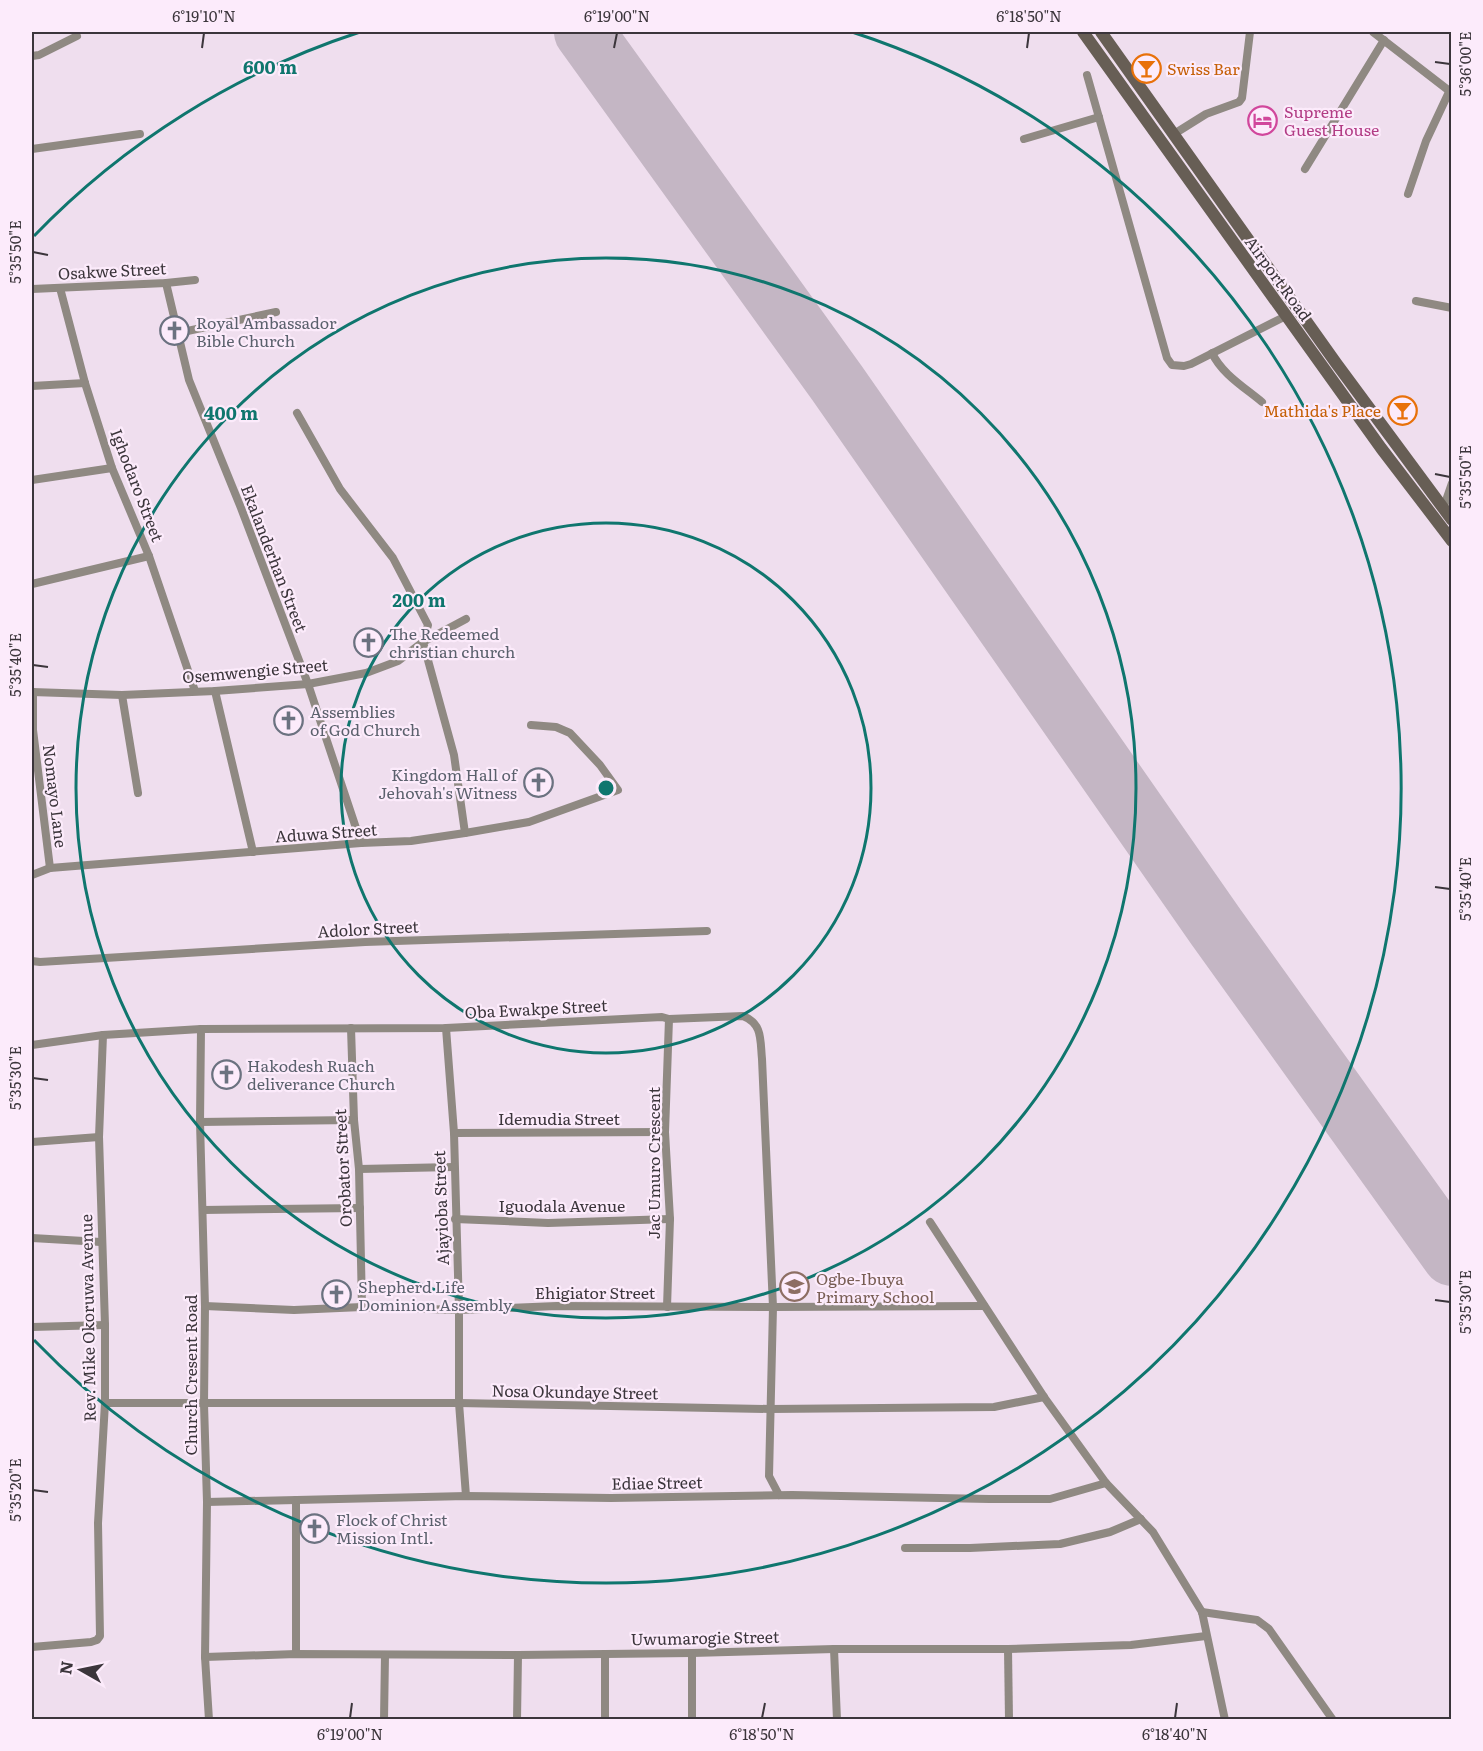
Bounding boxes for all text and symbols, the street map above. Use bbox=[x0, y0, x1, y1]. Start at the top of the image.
text: 6°19'10"N bbox=[172, 4, 236, 27]
text: 6°19'00"N bbox=[584, 4, 650, 27]
text: 6°18'50"N bbox=[996, 4, 1062, 27]
text: 5°36'00"E bbox=[1453, 32, 1476, 96]
bar icon: Swiss Bar bbox=[1130, 52, 1162, 84]
text: 600 m bbox=[243, 53, 297, 80]
place label: Swiss Bar bbox=[1167, 56, 1240, 80]
place label: Supreme Guest House bbox=[1284, 99, 1379, 141]
hotel icon: Supreme Guest House bbox=[1247, 104, 1279, 136]
text: 5°35'50"E bbox=[3, 220, 26, 284]
street label: Airport Road bbox=[1240, 231, 1318, 326]
street label: Osakwe Street bbox=[57, 255, 167, 285]
place label: Royal Ambassador Bible Church bbox=[196, 310, 337, 352]
church icon: Royal Ambassador Bible Church bbox=[159, 315, 191, 347]
bar icon: Mathida's Place bbox=[1386, 394, 1418, 426]
place label: Mathida's Place bbox=[1264, 398, 1381, 422]
text: 400 m bbox=[204, 399, 258, 426]
street label: Ighodaro Street bbox=[105, 425, 171, 545]
text: 5°35'50"E bbox=[1453, 445, 1476, 509]
street label: Ekalanderhan Street bbox=[236, 481, 314, 636]
text: 200 m bbox=[392, 586, 446, 613]
place label: The Redeemed christian church bbox=[389, 621, 516, 663]
church icon: The Redeemed christian church bbox=[352, 626, 384, 658]
text: 5°35'40"E bbox=[3, 633, 26, 697]
street label: Osemwengie Street bbox=[181, 652, 329, 688]
place label: Assemblies of God Church bbox=[310, 699, 421, 741]
church icon: Assemblies of God Church bbox=[273, 704, 305, 736]
street label: Nomayo Lane bbox=[38, 743, 74, 849]
place label: Kingdom Hall of Jehovah's Witness bbox=[378, 762, 519, 804]
church icon: Kingdom Hall of Jehovah's Witness bbox=[522, 767, 554, 799]
centre of rings bbox=[596, 778, 616, 798]
street label: Aduwa Street bbox=[274, 816, 378, 848]
text: 5°35'40"E bbox=[1453, 857, 1476, 921]
street label: Adolor Street bbox=[317, 913, 420, 943]
street label: Oba Ewakpe Street bbox=[464, 992, 608, 1024]
text: 5°35'30"E bbox=[3, 1046, 26, 1110]
place label: Hakodesh Ruach deliverance Church bbox=[247, 1053, 396, 1095]
church icon: Hakodesh Ruach deliverance Church bbox=[210, 1058, 242, 1090]
street label: Jac Umuro Crescent bbox=[641, 1086, 665, 1239]
street label: Idemudia Street bbox=[498, 1106, 621, 1130]
street label: Orobator Street bbox=[327, 1108, 357, 1228]
street label: Ajayioba Street bbox=[426, 1150, 454, 1266]
street label: Iguodala Avenue bbox=[499, 1193, 625, 1217]
street label: Rev. Mike Okoruwa Avenue bbox=[73, 1214, 101, 1422]
place label: Ogbe-Ibuya Primary School bbox=[816, 1266, 934, 1308]
text: 5°35'30"E bbox=[1453, 1270, 1476, 1334]
school or university icon: Ogbe-Ibuya Primary School bbox=[779, 1271, 811, 1303]
place label: Shepherd Life Dominion Assembly bbox=[358, 1274, 513, 1316]
church icon: Shepherd Life Dominion Assembly bbox=[321, 1279, 353, 1311]
street label: Ehigiator Street bbox=[535, 1280, 656, 1304]
street label: Church Cresent Road bbox=[178, 1294, 202, 1456]
street label: Nosa Okundaye Street bbox=[491, 1378, 659, 1404]
text: 5°35'20"E bbox=[3, 1458, 26, 1522]
street label: Ediae Street bbox=[611, 1469, 703, 1495]
place label: Flock of Christ Mission Intl. bbox=[336, 1507, 448, 1549]
church icon: Flock of Christ Mission Intl. bbox=[299, 1512, 331, 1544]
street label: Uwumarogie Street bbox=[631, 1624, 780, 1650]
north arrow bbox=[51, 1640, 111, 1700]
text: N bbox=[52, 1659, 78, 1676]
text: 6°19'00"N bbox=[317, 1722, 383, 1745]
text: 6°18'50"N bbox=[729, 1722, 795, 1745]
text: 6°18'40"N bbox=[1142, 1722, 1208, 1745]

